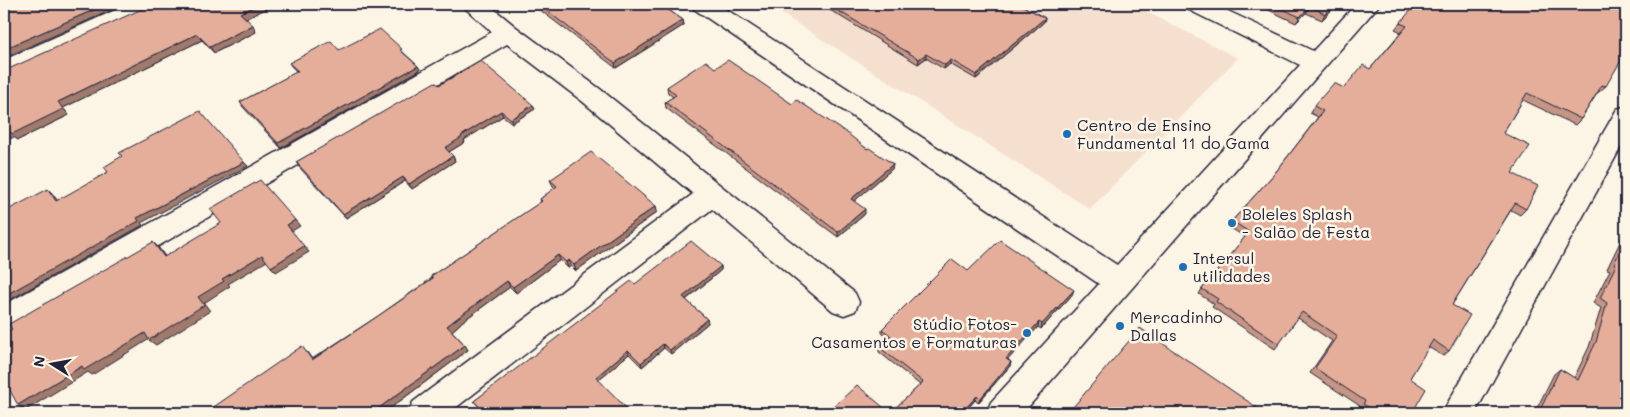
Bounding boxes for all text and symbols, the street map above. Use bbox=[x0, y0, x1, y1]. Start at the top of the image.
place label: Centro de Ensino Fundamental 11 do Gama bbox=[1077, 114, 1270, 153]
marker: Centro de Ensino Fundamental 11 do Gama bbox=[1061, 128, 1073, 140]
place label: Boleles Splash - Salão de Festa bbox=[1242, 203, 1370, 242]
marker: Boleles Splash - Salão de Festa bbox=[1226, 217, 1238, 229]
place label: Intersul utilidades bbox=[1193, 247, 1271, 286]
marker: Intersul utilidades bbox=[1177, 261, 1189, 273]
place label: Mercadinho Dallas bbox=[1130, 306, 1222, 345]
place label: Stúdio Fotos- Casamentos e Formaturas bbox=[811, 313, 1017, 352]
marker: Mercadinho Dallas bbox=[1114, 320, 1126, 332]
marker: Stúdio Fotos- Casamentos e Formaturas bbox=[1021, 327, 1033, 339]
north arrow bbox=[28, 340, 78, 390]
text: N bbox=[28, 354, 49, 368]

